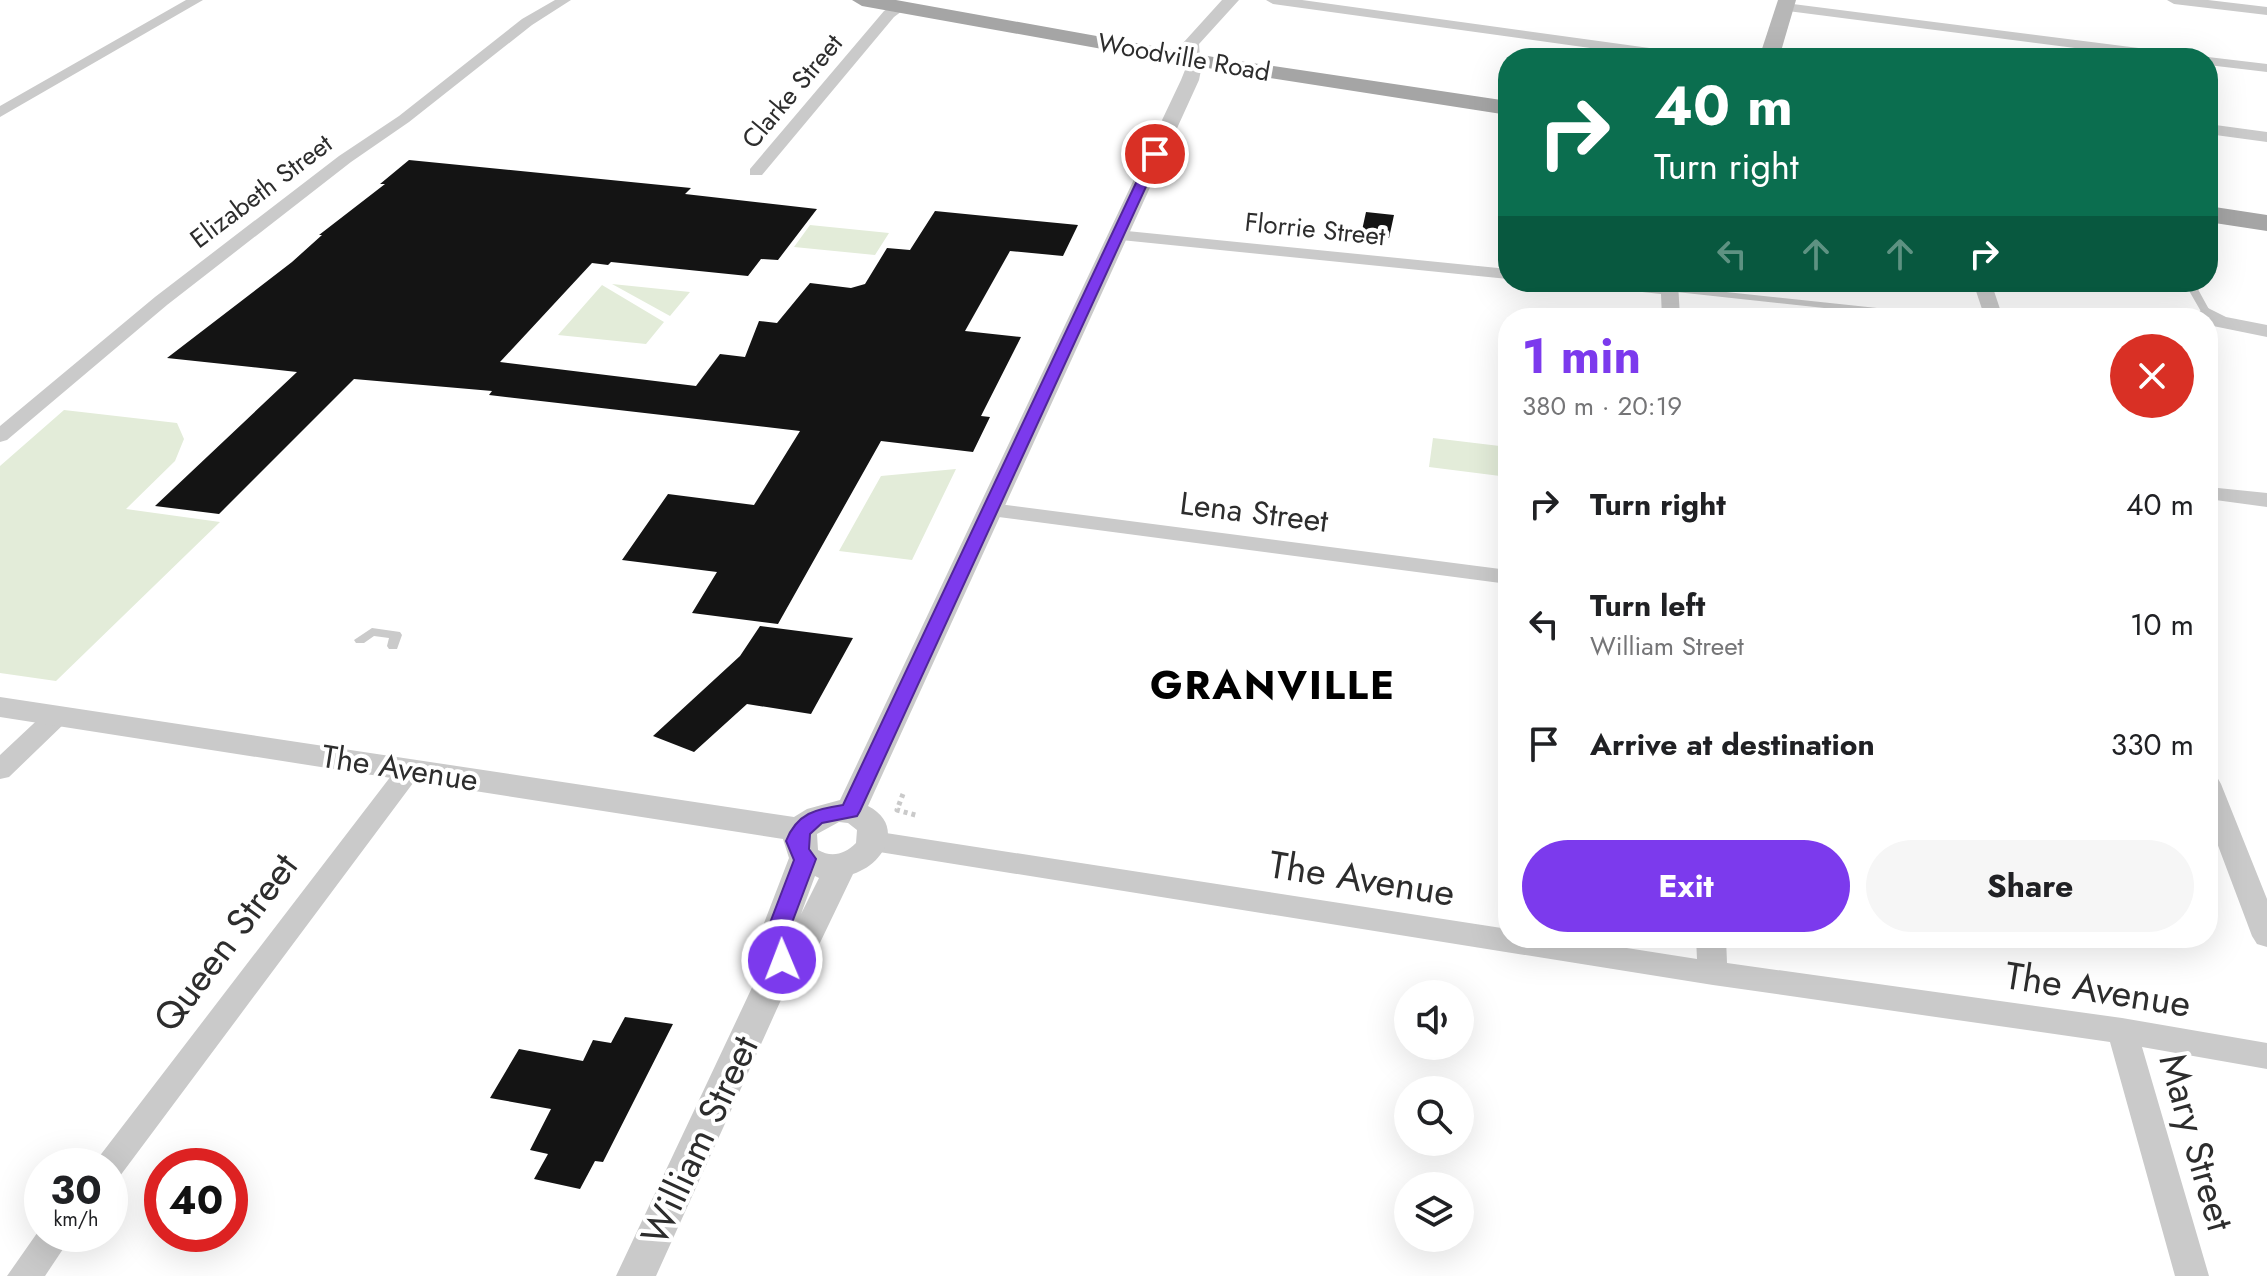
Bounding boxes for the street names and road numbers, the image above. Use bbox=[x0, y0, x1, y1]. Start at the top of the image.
street label: Woodville Road bbox=[1095, 23, 1273, 91]
street label: Clarke Street bbox=[733, 25, 852, 157]
street label: Elizabeth Street bbox=[182, 124, 341, 257]
street label: Florrie Street bbox=[1243, 203, 1388, 255]
street label: Lena Street bbox=[1177, 480, 1331, 544]
street label: The Avenue bbox=[319, 733, 481, 803]
street label: The Avenue bbox=[1265, 836, 1459, 920]
street label: Queen Street bbox=[140, 841, 310, 1043]
street label: The Avenue bbox=[2001, 947, 2195, 1031]
street label: William Street bbox=[627, 1026, 771, 1254]
street label: Mary Street bbox=[2145, 1047, 2249, 1237]

